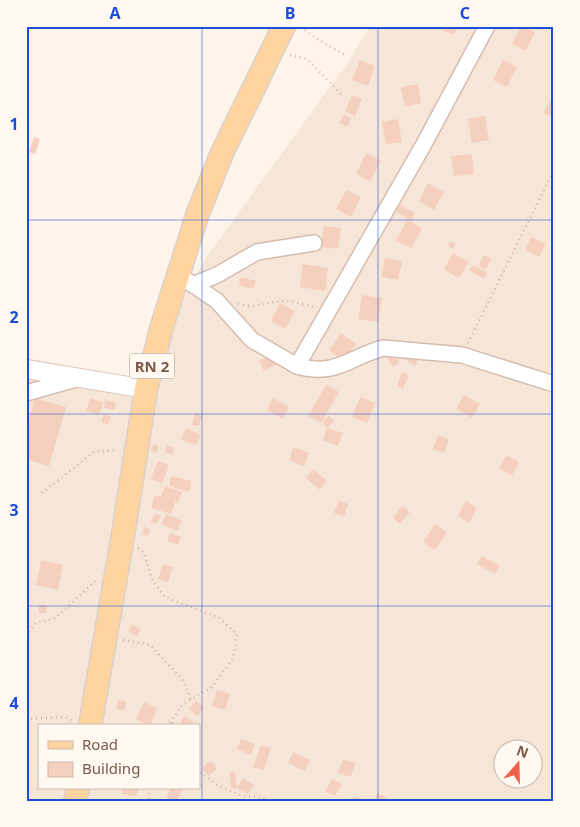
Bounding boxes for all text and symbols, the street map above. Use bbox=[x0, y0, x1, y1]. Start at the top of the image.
text: A bbox=[109, 2, 121, 24]
text: B bbox=[285, 2, 295, 24]
text: C bbox=[460, 2, 470, 24]
text: 1 bbox=[9, 113, 19, 135]
text: 2 bbox=[9, 306, 19, 328]
road number: RN 2 bbox=[130, 354, 174, 378]
text: 3 bbox=[9, 499, 19, 521]
text: 4 bbox=[9, 692, 19, 714]
legend bbox=[38, 724, 200, 790]
text: Road bbox=[82, 734, 118, 754]
north arrow bbox=[492, 740, 542, 790]
text: N bbox=[514, 740, 531, 762]
text: Building bbox=[82, 758, 140, 778]

